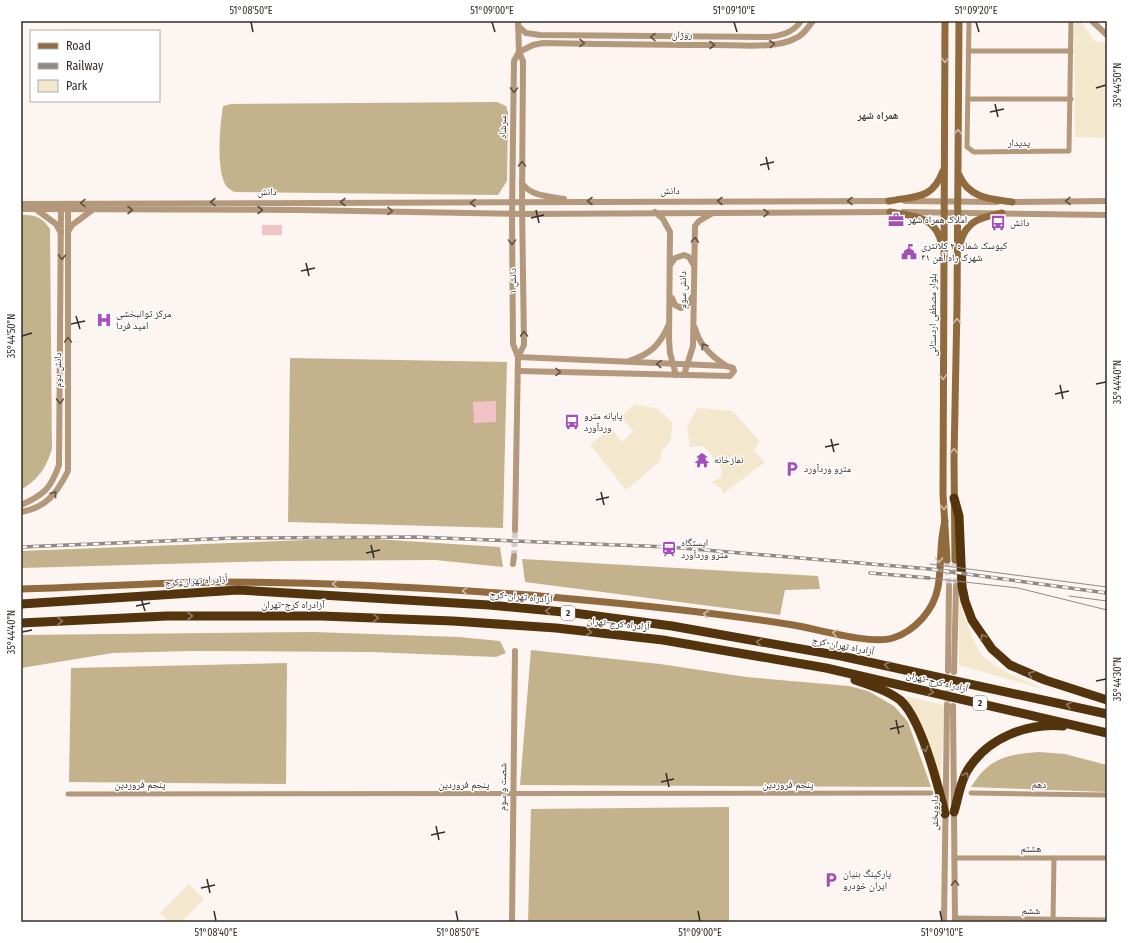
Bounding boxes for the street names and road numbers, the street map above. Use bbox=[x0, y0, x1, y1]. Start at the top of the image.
street label: روژان bbox=[672, 29, 692, 41]
street label: سرشاد bbox=[497, 115, 509, 139]
street label: پدیدار bbox=[1007, 137, 1030, 149]
street label: دانش bbox=[660, 185, 680, 197]
street label: دانش bbox=[257, 186, 277, 198]
street label: دانش ۱ bbox=[507, 268, 519, 294]
street label: دانش سوم bbox=[677, 271, 690, 309]
street label: بلوار مصطفی اردستانی bbox=[927, 273, 939, 356]
street label: دانش دوم bbox=[52, 352, 65, 388]
street label: آزادراه تهران-کرج bbox=[164, 573, 228, 589]
street label: آزادراه تهران-کرج bbox=[489, 588, 553, 606]
street label: آزادراه کرج-تهران bbox=[261, 599, 325, 611]
road number: 2 bbox=[561, 606, 575, 620]
street label: آزادراه کرج-تهران bbox=[586, 615, 651, 633]
street label: آزادراه تهران-کرج bbox=[811, 634, 876, 658]
street label: آزادراه کرج-تهران bbox=[905, 669, 970, 695]
road number: 2 bbox=[973, 696, 987, 710]
street label: شصت و سوم bbox=[497, 762, 510, 811]
street label: پنجم فروردین bbox=[115, 779, 165, 792]
street label: پنجم فروردین bbox=[439, 779, 489, 792]
street label: پنجم فروردین bbox=[763, 779, 813, 792]
street label: دهم bbox=[1032, 779, 1046, 792]
street label: داروپخش bbox=[929, 795, 941, 831]
street label: هشتم bbox=[1021, 843, 1041, 856]
street label: ششم bbox=[1022, 905, 1041, 918]

